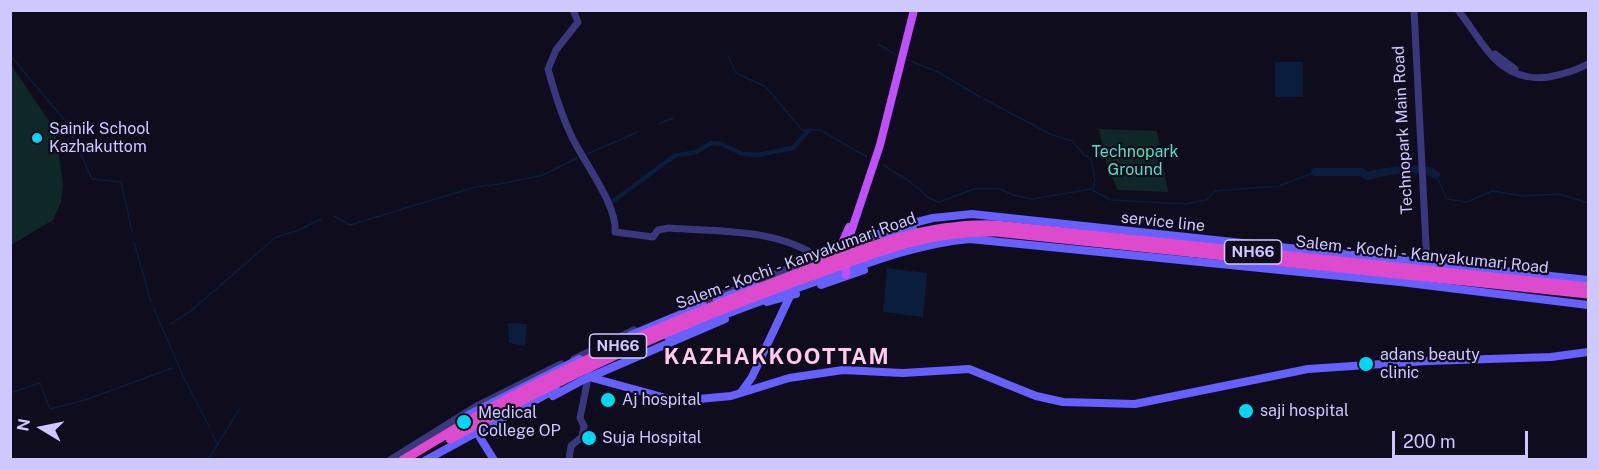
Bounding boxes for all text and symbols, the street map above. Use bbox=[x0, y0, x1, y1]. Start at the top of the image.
street label: Technopark Main Road bbox=[1389, 45, 1417, 215]
place label: Sainik School Kazhakuttom bbox=[49, 119, 150, 157]
marker: Sainik School Kazhakuttom bbox=[30, 131, 44, 145]
park label: Technopark Ground bbox=[1091, 142, 1179, 180]
street label: Salem - Kochi - Kanyakumari Road bbox=[673, 208, 919, 314]
street label: service line bbox=[1120, 208, 1206, 236]
street label: Salem - Kochi - Kanyakumari Road bbox=[1294, 232, 1550, 278]
road number: NH66 bbox=[1224, 240, 1282, 264]
road number: NH66 bbox=[590, 334, 646, 358]
district label: KAZHAKKOOTTAM bbox=[664, 344, 890, 370]
place label: adans beauty clinic bbox=[1380, 345, 1480, 383]
marker: adans beauty clinic bbox=[1357, 355, 1375, 373]
place label: Aj hospital bbox=[622, 390, 701, 410]
marker: Aj hospital bbox=[599, 391, 617, 409]
north arrow bbox=[12, 398, 72, 458]
place label: saji hospital bbox=[1260, 401, 1349, 421]
marker: saji hospital bbox=[1237, 402, 1255, 420]
place label: Medical College OP bbox=[478, 403, 561, 441]
marker: Medical College OP bbox=[455, 413, 473, 431]
text: N bbox=[13, 417, 34, 433]
scale bar bbox=[1395, 419, 1532, 457]
place label: Suja Hospital bbox=[602, 428, 702, 448]
marker: Suja Hospital bbox=[580, 429, 598, 447]
text: 200 m bbox=[1403, 431, 1456, 452]

